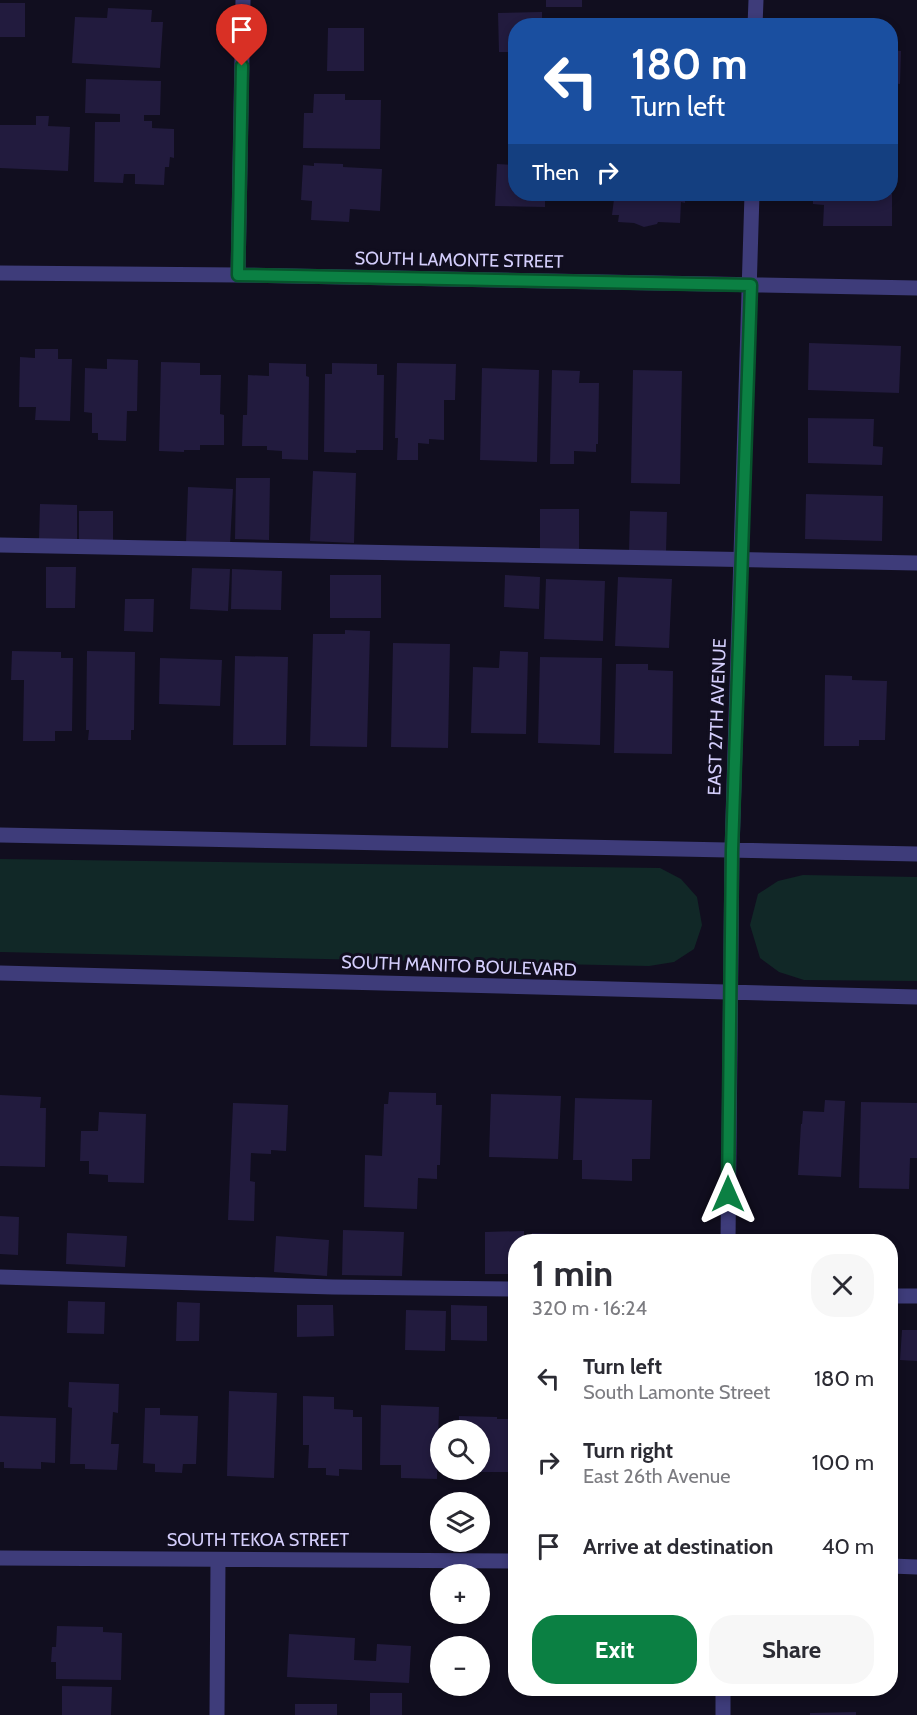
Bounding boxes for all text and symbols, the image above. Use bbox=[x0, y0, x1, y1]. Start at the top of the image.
pin bbox=[216, 4, 267, 66]
icon: arrive bbox=[225, 13, 258, 46]
text: 180 m bbox=[631, 38, 747, 90]
icon: left bbox=[532, 42, 610, 120]
text: Turn left bbox=[631, 90, 725, 123]
icon: right bbox=[591, 156, 624, 189]
text: Then bbox=[532, 159, 579, 186]
street label: SOUTH LAMONTE STREET bbox=[354, 247, 564, 273]
street label: EAST 27TH AVENUE bbox=[703, 638, 731, 796]
street label: SOUTH MANITO BOULEVARD bbox=[341, 951, 577, 981]
position arrow bbox=[696, 1162, 760, 1226]
text: 1 min bbox=[532, 1251, 613, 1295]
button: close bbox=[811, 1254, 874, 1317]
text: 320 m · 16:24 bbox=[532, 1296, 647, 1320]
text: Turn left bbox=[583, 1353, 662, 1380]
icon: left bbox=[532, 1362, 565, 1395]
text: 180 m bbox=[814, 1365, 874, 1392]
text: South Lamonte Street bbox=[583, 1380, 770, 1404]
map controls bbox=[430, 1420, 490, 1696]
button: search bbox=[430, 1420, 490, 1480]
text: Turn right bbox=[583, 1437, 673, 1464]
icon: right bbox=[532, 1446, 565, 1479]
text: 100 m bbox=[812, 1449, 874, 1476]
text: East 26th Avenue bbox=[583, 1464, 731, 1488]
button: layers bbox=[430, 1492, 490, 1552]
street label: SOUTH TEKOA STREET bbox=[167, 1529, 350, 1551]
icon: arrive bbox=[532, 1530, 565, 1563]
text: Arrive at destination bbox=[583, 1533, 773, 1560]
text: 40 m bbox=[822, 1533, 874, 1560]
button: + bbox=[430, 1564, 490, 1624]
button: Exit bbox=[532, 1615, 697, 1684]
button: Share bbox=[709, 1615, 874, 1684]
button: − bbox=[430, 1636, 490, 1696]

